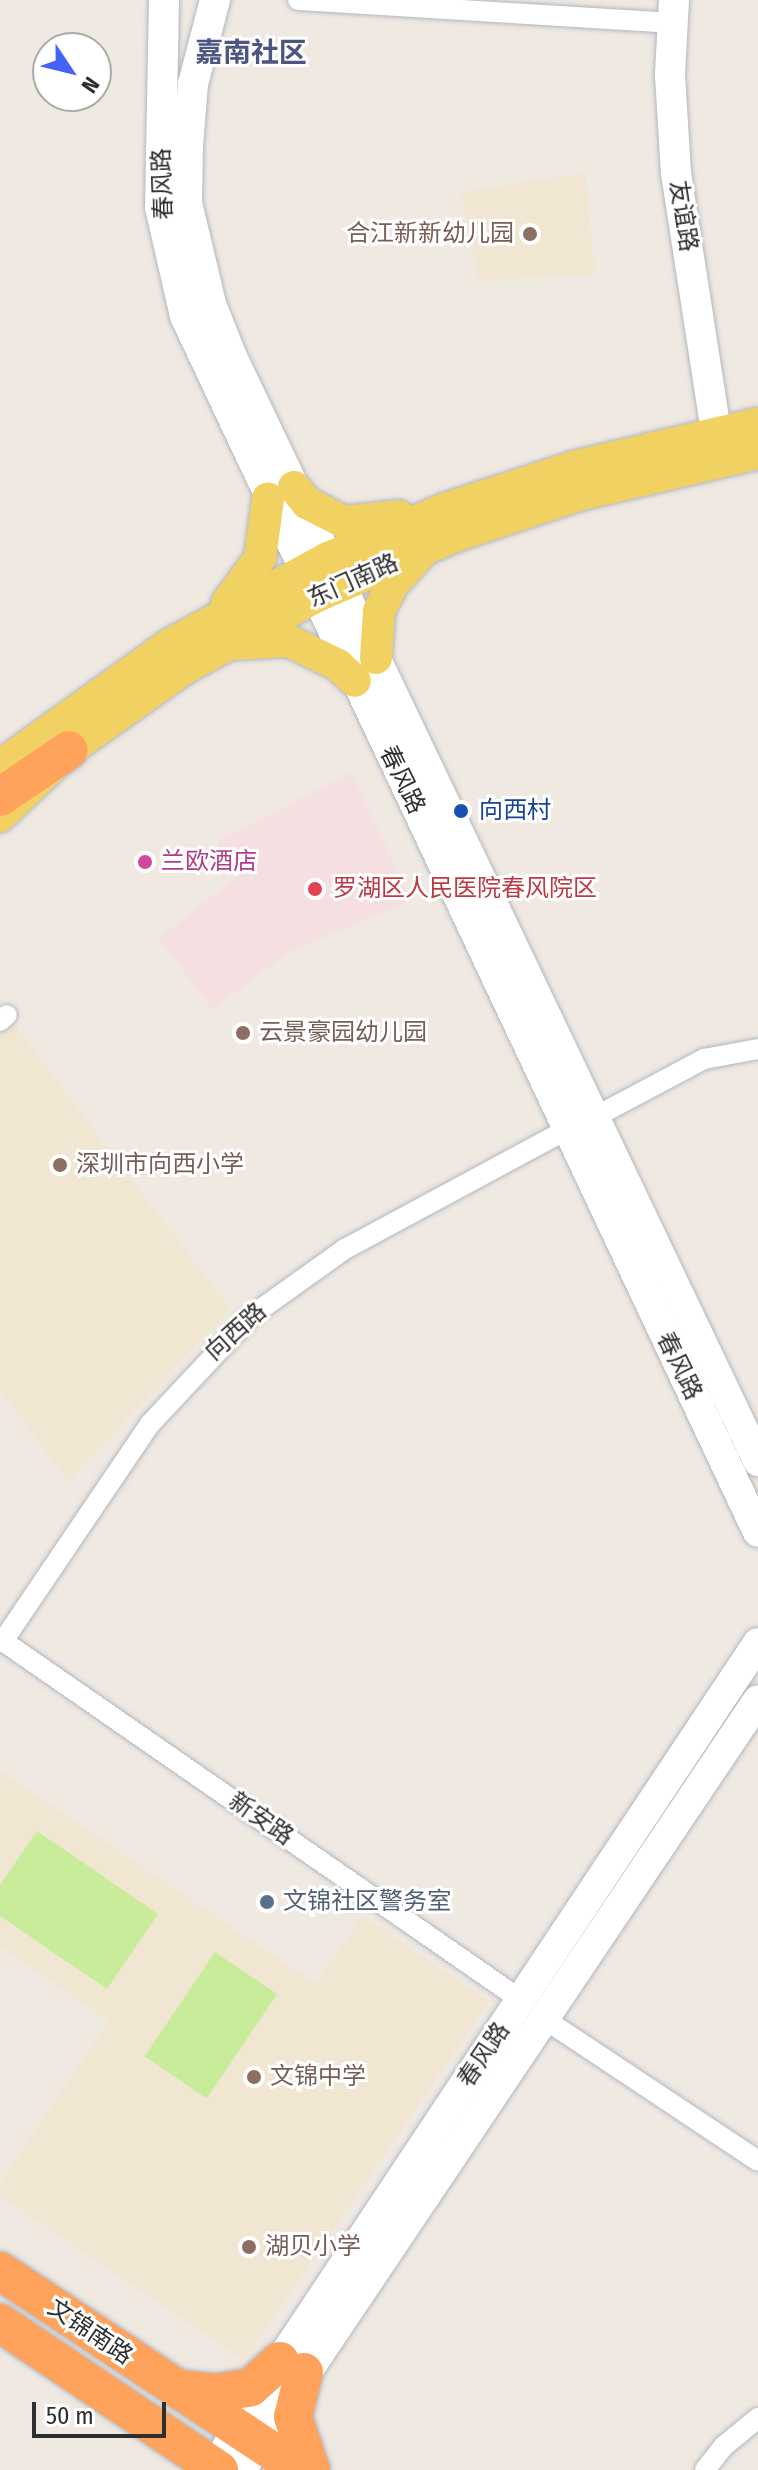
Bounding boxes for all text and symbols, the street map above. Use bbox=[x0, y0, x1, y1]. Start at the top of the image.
north arrow bbox=[32, 32, 112, 112]
district label: 嘉南社区 bbox=[195, 36, 307, 70]
text: N bbox=[76, 72, 105, 98]
street label: 春风路 bbox=[147, 148, 179, 220]
street label: 友谊路 bbox=[663, 178, 703, 254]
place label: 合江新新幼儿园 bbox=[346, 220, 514, 248]
marker: 合江新新幼儿园 bbox=[521, 225, 539, 243]
street label: 东门南路 bbox=[303, 548, 403, 614]
street label: 春风路 bbox=[373, 741, 431, 819]
place label: 向西村 bbox=[479, 797, 551, 825]
marker: 向西村 bbox=[450, 800, 472, 822]
place label: 兰欧酒店 bbox=[161, 848, 257, 876]
marker: 兰欧酒店 bbox=[136, 853, 154, 871]
place label: 罗湖区人民医院春风院区 bbox=[333, 875, 597, 903]
marker: 罗湖区人民医院春风院区 bbox=[304, 878, 326, 900]
place label: 云景豪园幼儿园 bbox=[259, 1019, 427, 1047]
marker: 云景豪园幼儿园 bbox=[234, 1024, 252, 1042]
place label: 深圳市向西小学 bbox=[76, 1151, 244, 1179]
marker: 深圳市向西小学 bbox=[51, 1156, 69, 1174]
street label: 向西路 bbox=[200, 1297, 272, 1367]
street label: 春风路 bbox=[650, 1327, 708, 1405]
street label: 新安路 bbox=[223, 1787, 299, 1851]
place label: 文锦社区警务室 bbox=[283, 1888, 451, 1916]
marker: 文锦社区警务室 bbox=[258, 1893, 276, 1911]
street label: 春风路 bbox=[452, 2017, 516, 2093]
place label: 文锦中学 bbox=[270, 2063, 366, 2091]
marker: 文锦中学 bbox=[245, 2068, 263, 2086]
place label: 湖贝小学 bbox=[265, 2233, 361, 2261]
marker: 湖贝小学 bbox=[240, 2238, 258, 2256]
street label: 文锦南路 bbox=[42, 2293, 138, 2371]
scale bar bbox=[36, 2386, 170, 2436]
text: 50 m bbox=[46, 2402, 94, 2430]

